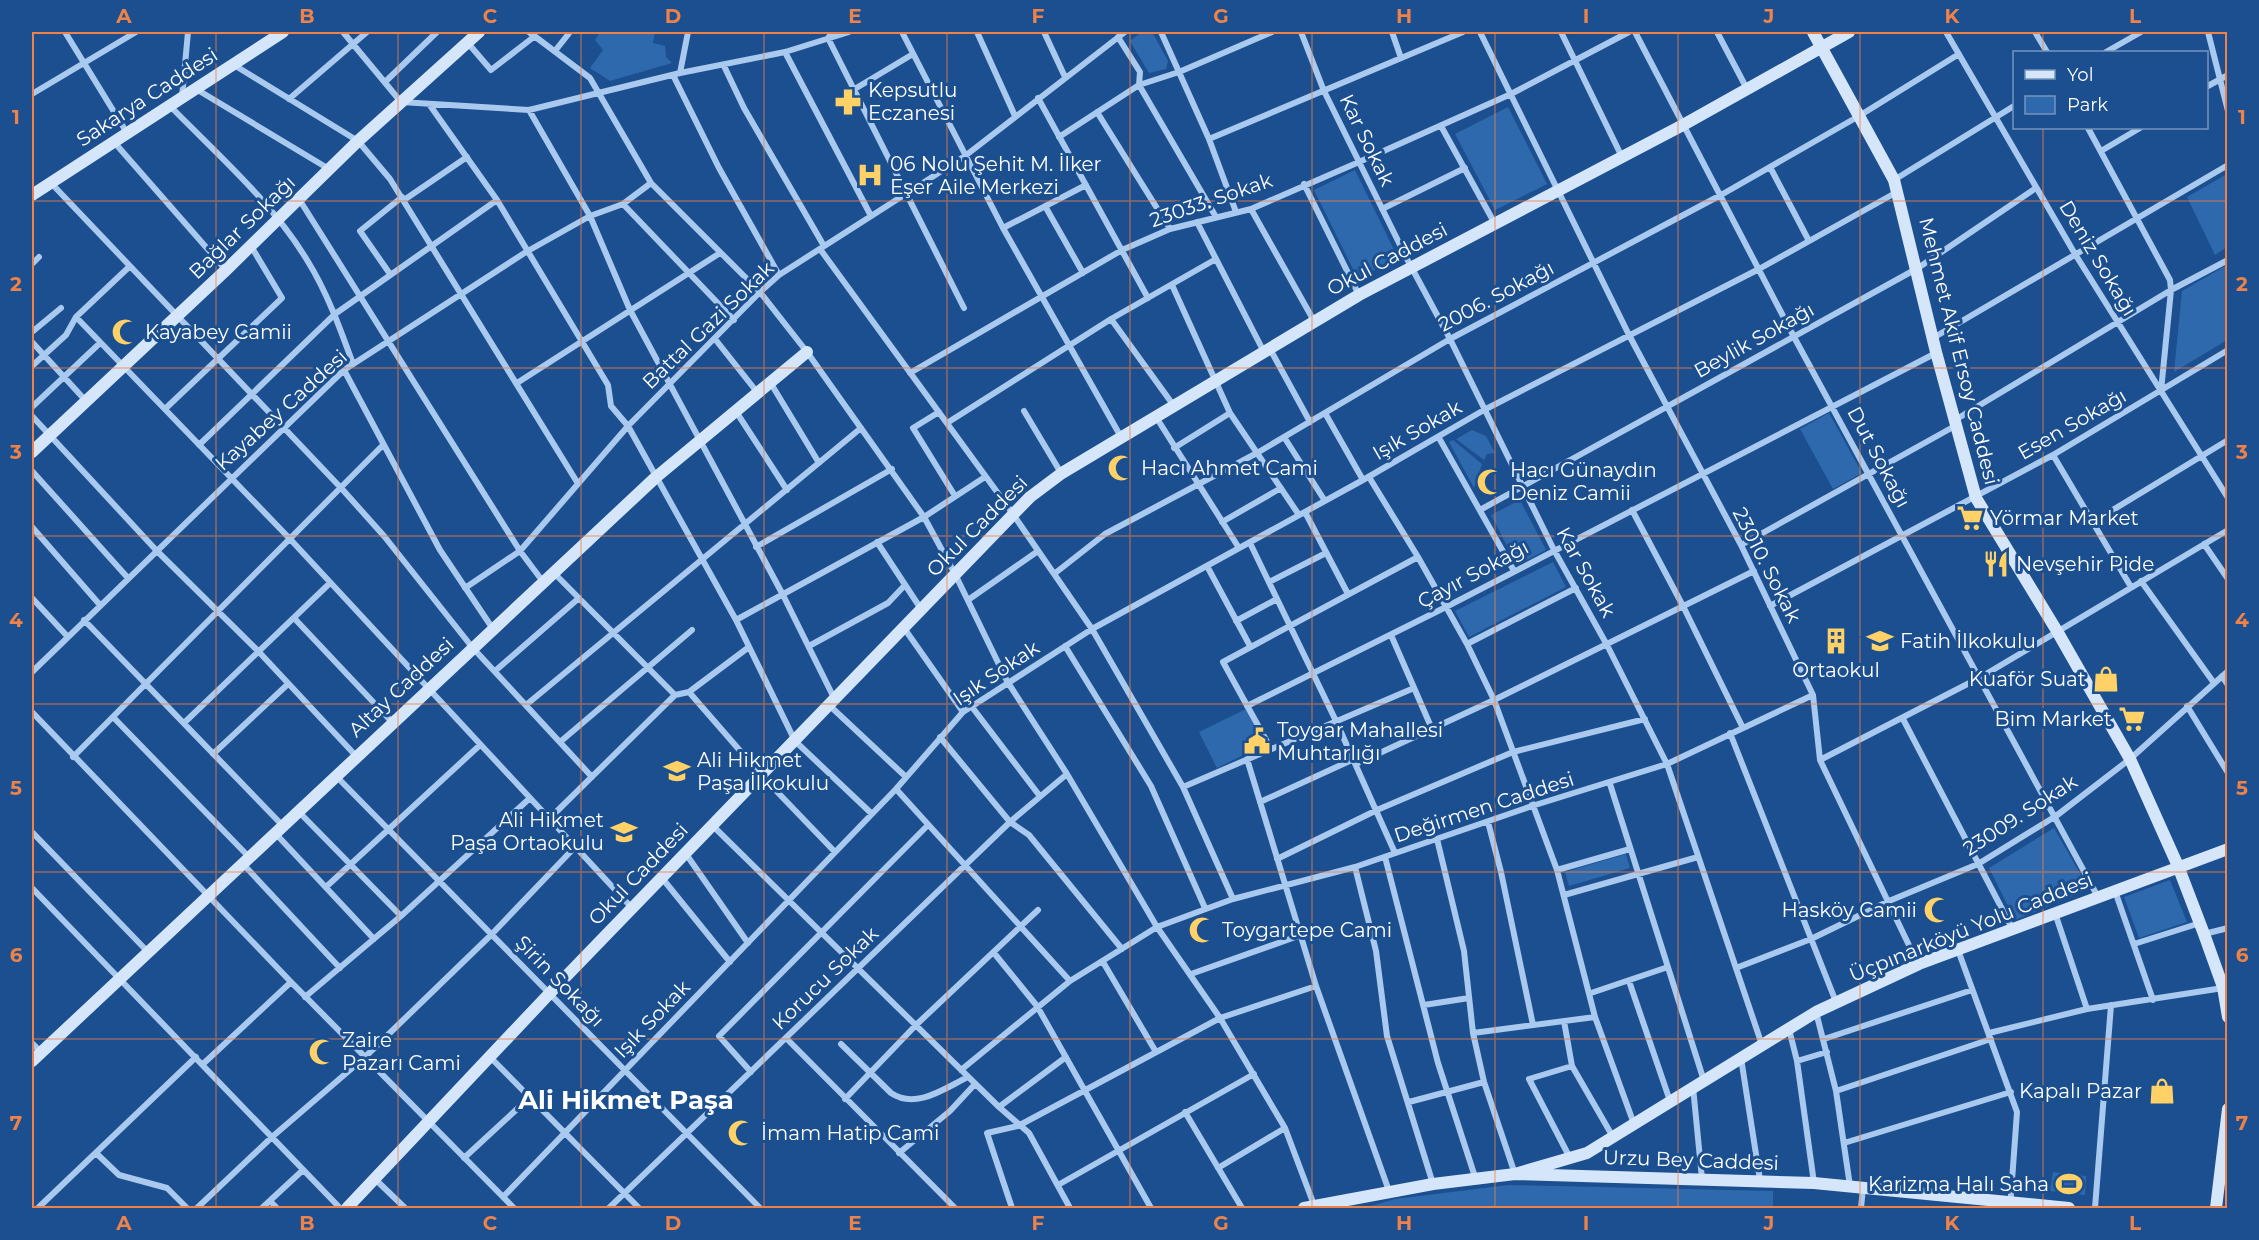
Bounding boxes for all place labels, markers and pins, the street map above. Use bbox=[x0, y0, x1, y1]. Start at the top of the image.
place label: Kepsutlu Eczanesi bbox=[868, 78, 958, 125]
pharmacy icon: Kepsutlu Eczanesi bbox=[833, 87, 863, 117]
place label: 06 Nolu Şehit M. İlker Eşer Aile Merkezi bbox=[890, 152, 1102, 199]
hospital icon: 06 Nolu Şehit M. İlker Eşer Aile Merkezi bbox=[855, 160, 885, 190]
mosque icon: Kayabey Camii bbox=[110, 317, 140, 347]
place label: Kayabey Camii bbox=[145, 320, 292, 344]
mosque icon: Hacı Ahmet Cami bbox=[1106, 453, 1136, 483]
place label: Hacı Ahmet Cami bbox=[1141, 456, 1318, 480]
place label: Hacı Günaydın Deniz Camii bbox=[1510, 458, 1657, 505]
mosque icon: Hacı Günaydın Deniz Camii bbox=[1475, 467, 1505, 497]
supermarket icon: Yörmar Market bbox=[1955, 503, 1985, 533]
place label: Yörmar Market bbox=[1990, 506, 2139, 530]
restaurant icon: Nevşehir Pide bbox=[1981, 549, 2011, 579]
place label: Nevşehir Pide bbox=[2016, 552, 2154, 576]
building icon: Ortaokul bbox=[1821, 626, 1851, 656]
school or university icon: Fatih İlkokulu bbox=[1865, 626, 1895, 656]
place label: Fatih İlkokulu bbox=[1900, 629, 2036, 653]
place label: Ortaokul bbox=[1792, 658, 1880, 682]
shop icon: Kuaför Suat bbox=[2091, 664, 2121, 694]
place label: Kuaför Suat bbox=[1969, 667, 2086, 691]
supermarket icon: Bim Market bbox=[2117, 704, 2147, 734]
place label: Bim Market bbox=[1995, 707, 2112, 731]
place label: Toygar Mahallesi Muhtarlığı bbox=[1277, 718, 1443, 765]
public building icon: Toygar Mahallesi Muhtarlığı bbox=[1242, 726, 1272, 756]
place label: Ali Hikmet Paşa İlkokulu bbox=[697, 748, 829, 795]
school or university icon: Ali Hikmet Paşa İlkokulu bbox=[662, 756, 692, 786]
place label: Ali Hikmet Paşa Ortaokulu bbox=[450, 808, 604, 855]
school or university icon: Ali Hikmet Paşa Ortaokulu bbox=[609, 817, 639, 847]
mosque icon: Hasköy Camii bbox=[1922, 895, 1952, 925]
place label: Hasköy Camii bbox=[1782, 898, 1917, 922]
mosque icon: Toygartepe Cami bbox=[1187, 915, 1217, 945]
place label: Toygartepe Cami bbox=[1222, 918, 1392, 942]
place label: Zaire Pazarı Cami bbox=[342, 1028, 461, 1075]
mosque icon: Zaire Pazarı Cami bbox=[307, 1037, 337, 1067]
shop icon: Kapalı Pazar bbox=[2147, 1076, 2177, 1106]
place label: Kapalı Pazar bbox=[2019, 1079, 2142, 1103]
mosque icon: İmam Hatip Cami bbox=[726, 1118, 756, 1148]
place label: İmam Hatip Cami bbox=[761, 1121, 939, 1145]
sports icon: Karizma Halı Saha bbox=[2054, 1169, 2084, 1199]
place label: Karizma Halı Saha bbox=[1868, 1172, 2049, 1196]

